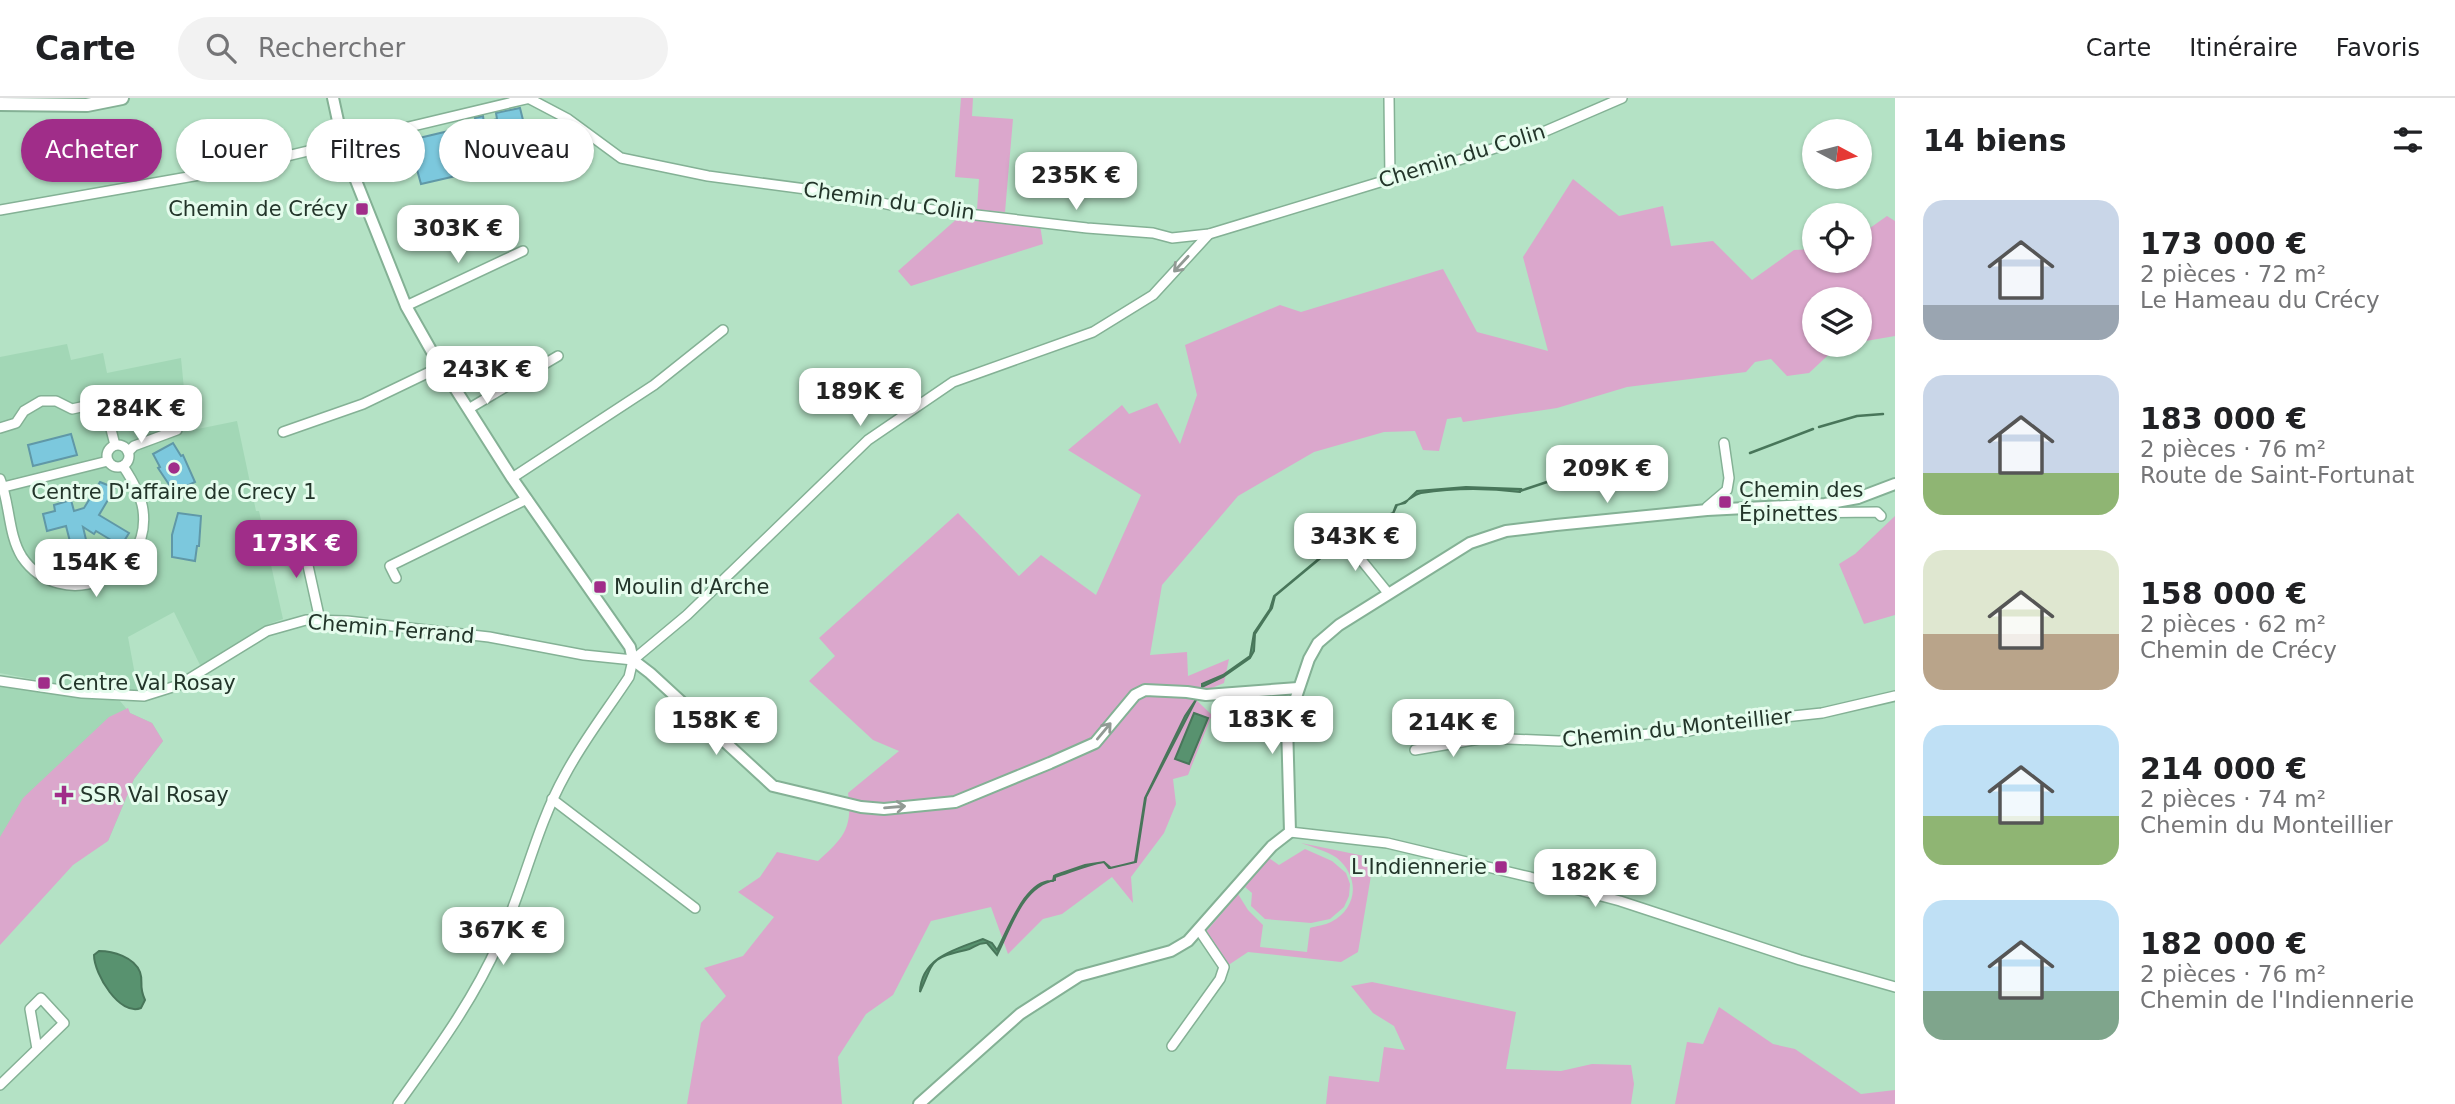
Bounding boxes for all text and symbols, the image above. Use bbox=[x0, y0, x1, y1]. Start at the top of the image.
search box bbox=[178, 17, 668, 80]
text: Carte bbox=[35, 29, 136, 68]
icon: search bbox=[202, 29, 240, 67]
text: Rechercher bbox=[258, 33, 405, 63]
text: Carte bbox=[2086, 34, 2151, 62]
text: Itinéraire bbox=[2189, 34, 2298, 62]
text: Favoris bbox=[2336, 34, 2420, 62]
chip: Acheter bbox=[21, 119, 162, 182]
chip: Louer bbox=[176, 119, 292, 182]
chip: Filtres bbox=[306, 119, 425, 182]
chip: Nouveau bbox=[439, 119, 594, 182]
street label: Chemin du Colin bbox=[1376, 119, 1548, 193]
north arrow bbox=[1802, 119, 1872, 189]
map controls bbox=[1802, 119, 1872, 357]
icon: filters bbox=[2389, 121, 2427, 159]
text: 14 biens bbox=[1923, 123, 2067, 158]
pin: 235K € bbox=[1019, 152, 1133, 212]
text: 235K € bbox=[1031, 162, 1121, 188]
street label: Chemin du Colin bbox=[802, 177, 976, 225]
place label: Chemin de Crécy bbox=[168, 197, 348, 221]
marker: Chemin de Crécy bbox=[354, 201, 370, 217]
button: locate bbox=[1802, 203, 1872, 273]
pin: 303K € bbox=[401, 206, 515, 265]
text: 303K € bbox=[413, 215, 503, 241]
text: 173 000 € bbox=[2140, 226, 2307, 261]
icon: home bbox=[1979, 228, 2063, 312]
one-way arrow bbox=[1173, 255, 1190, 272]
text: 2 pièces · 72 m² bbox=[2140, 261, 2326, 287]
button: layers bbox=[1802, 287, 1872, 357]
text: Le Hameau du Crécy bbox=[2140, 287, 2380, 313]
pin: 243K € bbox=[430, 346, 544, 406]
text: 243K € bbox=[442, 356, 532, 382]
pin: 189K € bbox=[803, 368, 917, 428]
text: 189K € bbox=[815, 378, 905, 404]
pin: 284K € bbox=[84, 386, 198, 445]
text: 284K € bbox=[96, 395, 186, 421]
text: 183 000 € bbox=[2140, 401, 2307, 436]
icon: home bbox=[1979, 403, 2063, 487]
text: 2 pièces · 76 m² bbox=[2140, 436, 2326, 462]
pin: 209K € bbox=[1550, 446, 1664, 505]
text: 209K € bbox=[1562, 455, 1652, 481]
marker: Centre D'affaire de Crecy 1 bbox=[166, 460, 182, 476]
text: Route de Saint-Fortunat bbox=[2140, 462, 2414, 488]
place label: Chemin des Épinettes bbox=[1739, 478, 1863, 526]
place label: Centre D'affaire de Crecy 1 bbox=[31, 480, 317, 504]
marker: Chemin des Épinettes bbox=[1717, 494, 1733, 510]
pin: 343K € bbox=[1298, 514, 1412, 573]
pin: 173K € bbox=[239, 520, 353, 580]
text: 343K € bbox=[1310, 523, 1400, 549]
text: 173K € bbox=[251, 530, 341, 556]
pin: 154K € bbox=[39, 540, 153, 599]
text: 154K € bbox=[51, 549, 141, 575]
place label: Moulin d'Arche bbox=[614, 575, 769, 599]
text: 158 000 € bbox=[2140, 576, 2307, 611]
icon: home bbox=[1979, 578, 2063, 662]
marker: Moulin d'Arche bbox=[592, 579, 608, 595]
street label: Chemin Ferrand bbox=[307, 610, 475, 648]
text: 2 pièces · 62 m² bbox=[2140, 611, 2326, 637]
text: Chemin de Crécy bbox=[2140, 637, 2337, 663]
place label: Centre Val Rosay bbox=[58, 671, 236, 695]
marker: Centre Val Rosay bbox=[36, 675, 52, 691]
pin: 183K € bbox=[1215, 696, 1329, 756]
pin: 158K € bbox=[659, 698, 773, 757]
pin: 214K € bbox=[1396, 700, 1510, 759]
street label: Chemin du Monteillier bbox=[1561, 704, 1793, 752]
text: 183K € bbox=[1227, 706, 1317, 732]
text: 158K € bbox=[671, 707, 761, 733]
text: 214K € bbox=[1408, 709, 1498, 735]
one-way arrow bbox=[1096, 722, 1112, 740]
text: 214 000 € bbox=[2140, 751, 2307, 786]
icon: home bbox=[1979, 753, 2063, 837]
place label: SSR Val Rosay bbox=[80, 783, 229, 807]
marker: SSR Val Rosay bbox=[54, 785, 74, 805]
text: 2 pièces · 74 m² bbox=[2140, 786, 2326, 812]
one-way arrow bbox=[883, 800, 905, 813]
text: Chemin du Monteillier bbox=[2140, 812, 2393, 838]
pin: 182K € bbox=[1538, 850, 1652, 909]
place label: L'Indiennerie bbox=[1351, 855, 1487, 879]
marker: L'Indiennerie bbox=[1493, 859, 1509, 875]
text: 182K € bbox=[1550, 859, 1640, 885]
pin: 367K € bbox=[446, 908, 560, 967]
text: 367K € bbox=[458, 917, 548, 943]
text: 182 000 € bbox=[2140, 926, 2307, 961]
icon: home bbox=[1979, 928, 2063, 1012]
text: 2 pièces · 76 m² bbox=[2140, 961, 2326, 987]
text: Chemin de l'Indiennerie bbox=[2140, 987, 2414, 1013]

